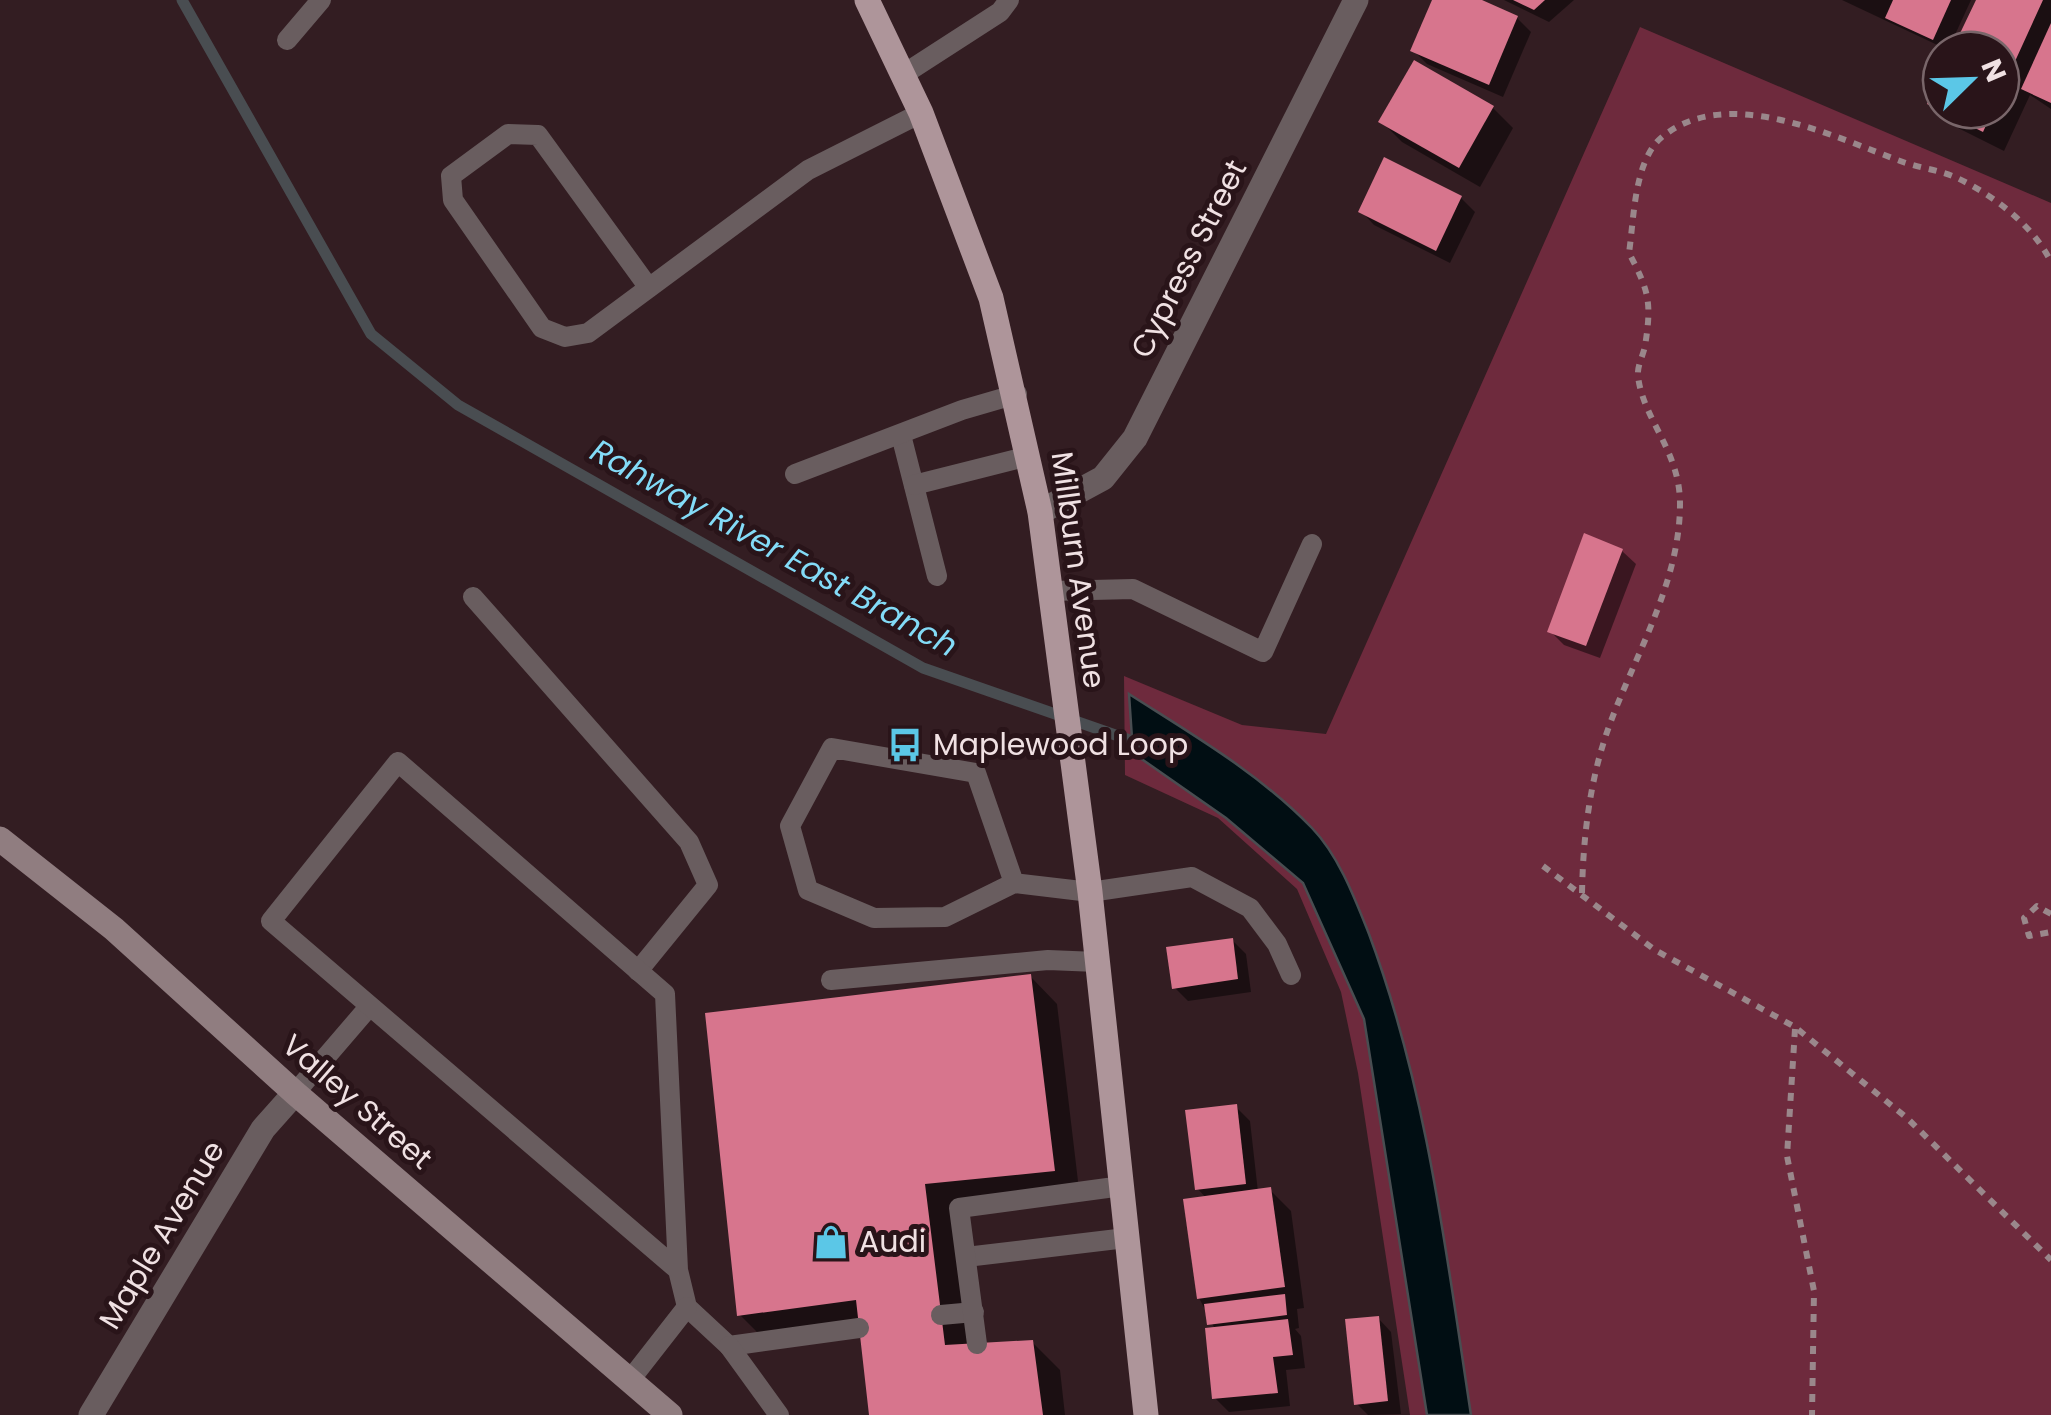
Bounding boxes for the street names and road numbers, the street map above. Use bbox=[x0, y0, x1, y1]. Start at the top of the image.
street label: Cypress Street bbox=[1120, 152, 1257, 365]
street label: Millburn Avenue bbox=[1041, 449, 1116, 691]
street label: Valley Street bbox=[273, 1024, 442, 1179]
street label: Maple Avenue bbox=[88, 1132, 235, 1337]

